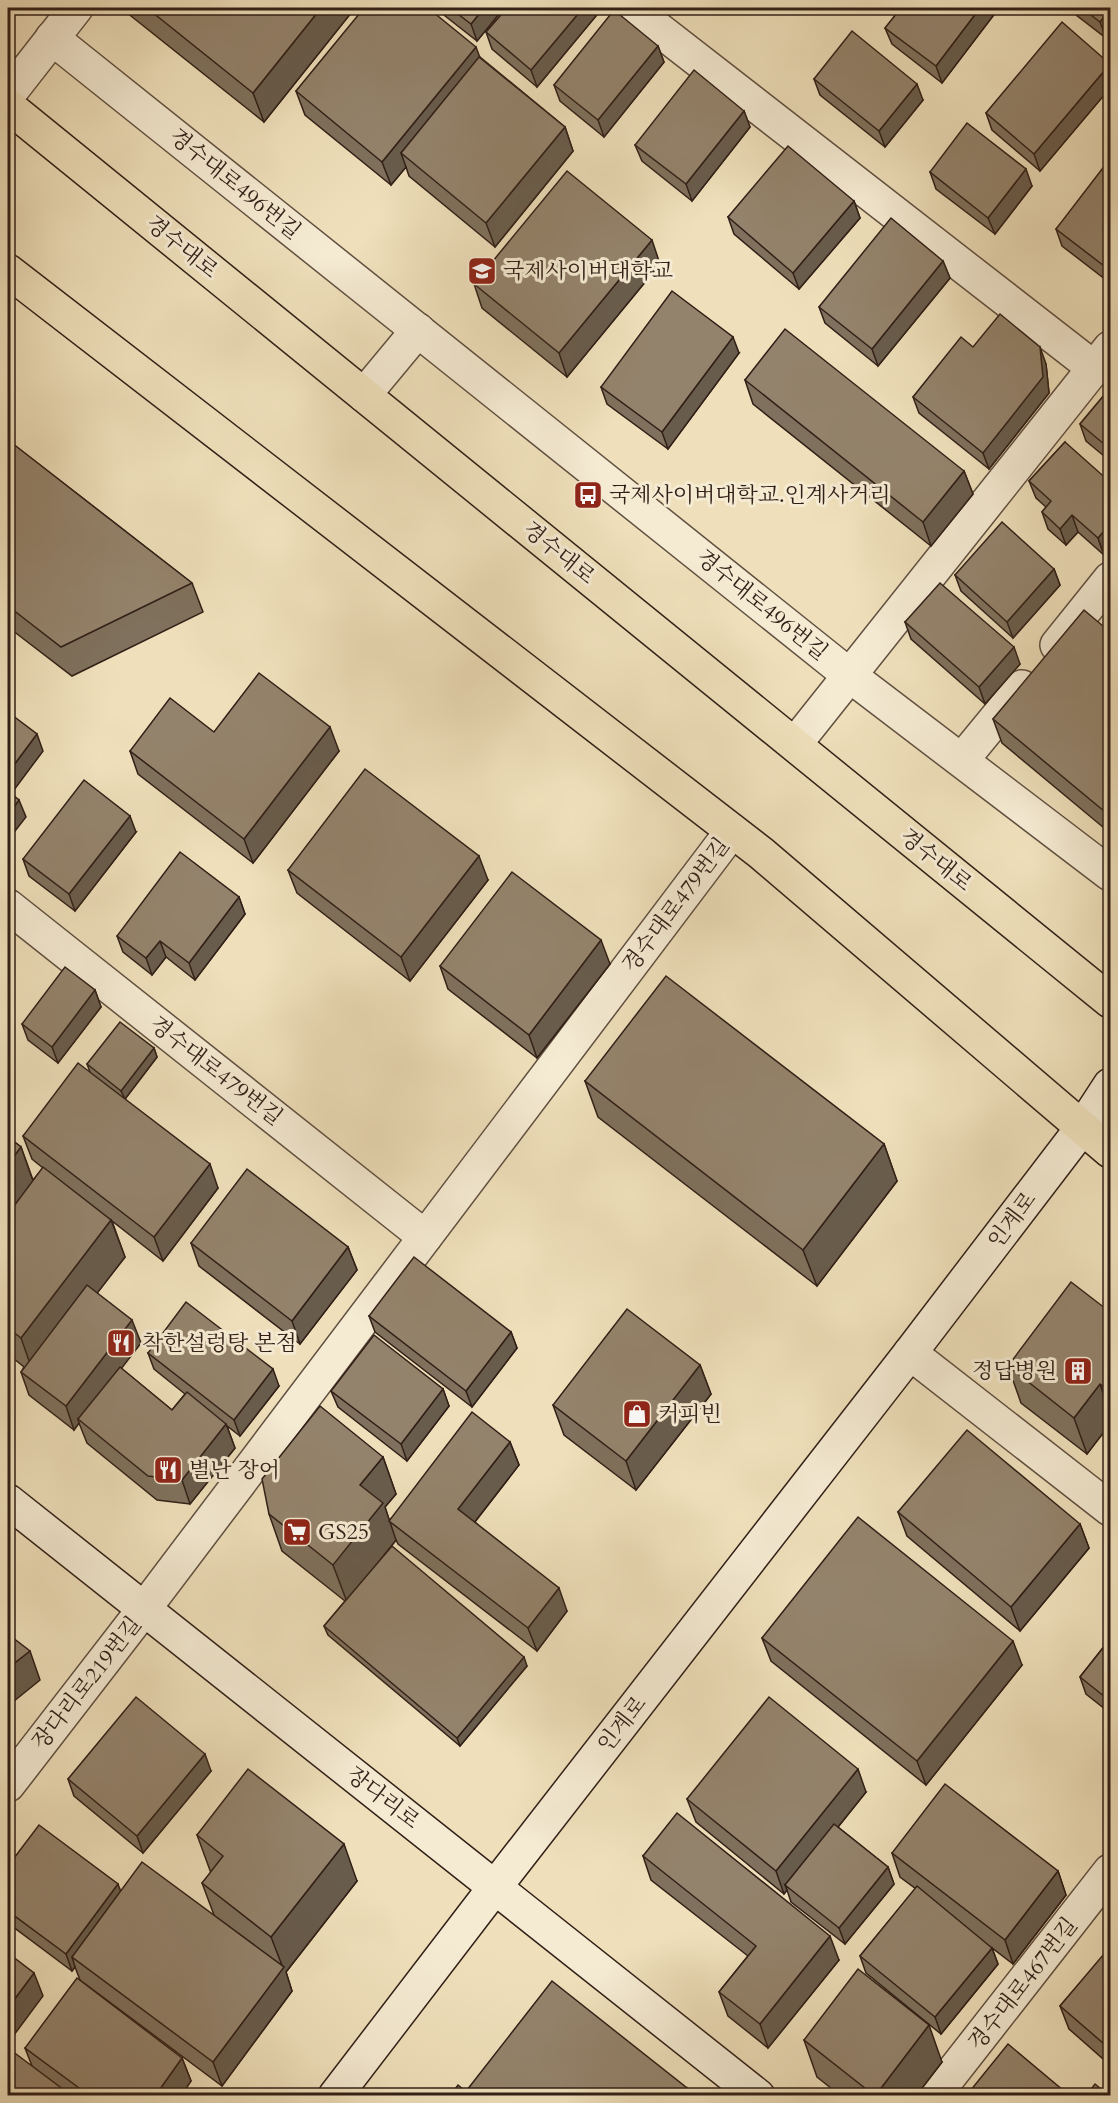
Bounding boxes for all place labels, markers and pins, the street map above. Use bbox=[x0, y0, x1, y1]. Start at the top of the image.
school or university icon: 국제사이버대학교 bbox=[466, 255, 498, 287]
place label: 국제사이버대학교 bbox=[503, 256, 673, 286]
bus stop icon: 국제사이버대학교.인계사거리 bbox=[572, 479, 604, 511]
place label: 국제사이버대학교.인계사거리 bbox=[609, 480, 891, 510]
restaurant icon: 착한설렁탕 본점 bbox=[105, 1327, 137, 1359]
place label: 착한설렁탕 본점 bbox=[142, 1328, 297, 1358]
building icon: 정답병원 bbox=[1062, 1355, 1094, 1387]
place label: 정답병원 bbox=[972, 1356, 1057, 1386]
shop icon: 커피빈 bbox=[621, 1398, 653, 1430]
place label: 커피빈 bbox=[658, 1399, 722, 1429]
restaurant icon: 별난 장어 bbox=[152, 1454, 184, 1486]
place label: 별난 장어 bbox=[189, 1455, 280, 1485]
supermarket icon: GS25 bbox=[281, 1516, 313, 1548]
place label: GS25 bbox=[318, 1517, 369, 1547]

